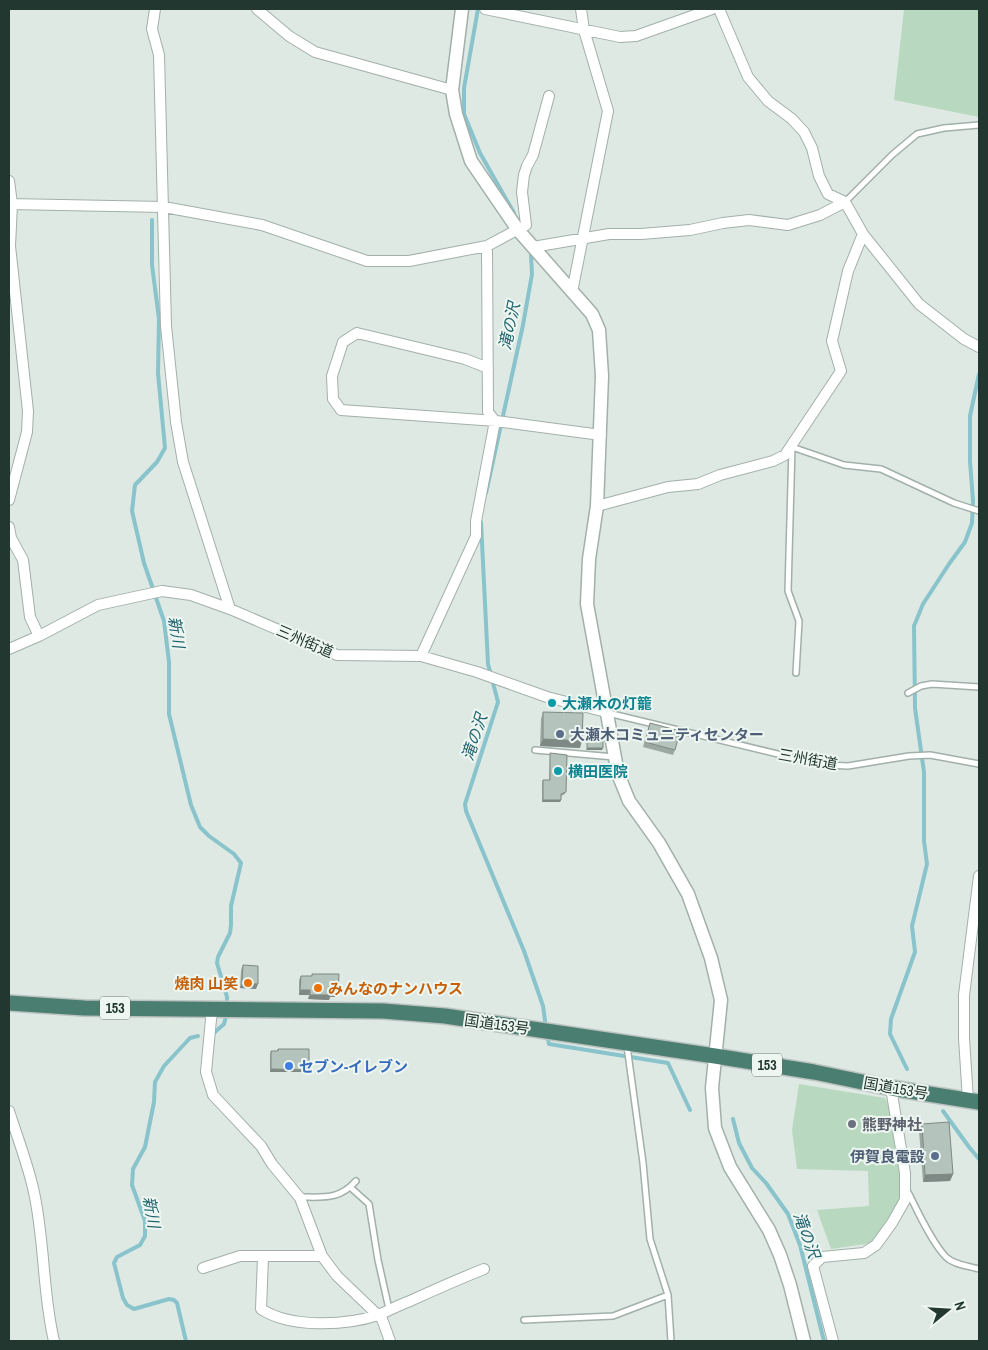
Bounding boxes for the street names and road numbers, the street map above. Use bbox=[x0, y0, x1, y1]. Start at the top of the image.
street label: 三州街道 bbox=[273, 620, 337, 662]
street label: 三州街道 bbox=[777, 743, 839, 775]
road number: 153 bbox=[100, 996, 130, 1020]
street label: 国道153号 bbox=[463, 1009, 531, 1039]
road number: 153 bbox=[752, 1054, 782, 1076]
street label: 国道153号 bbox=[862, 1072, 930, 1104]

